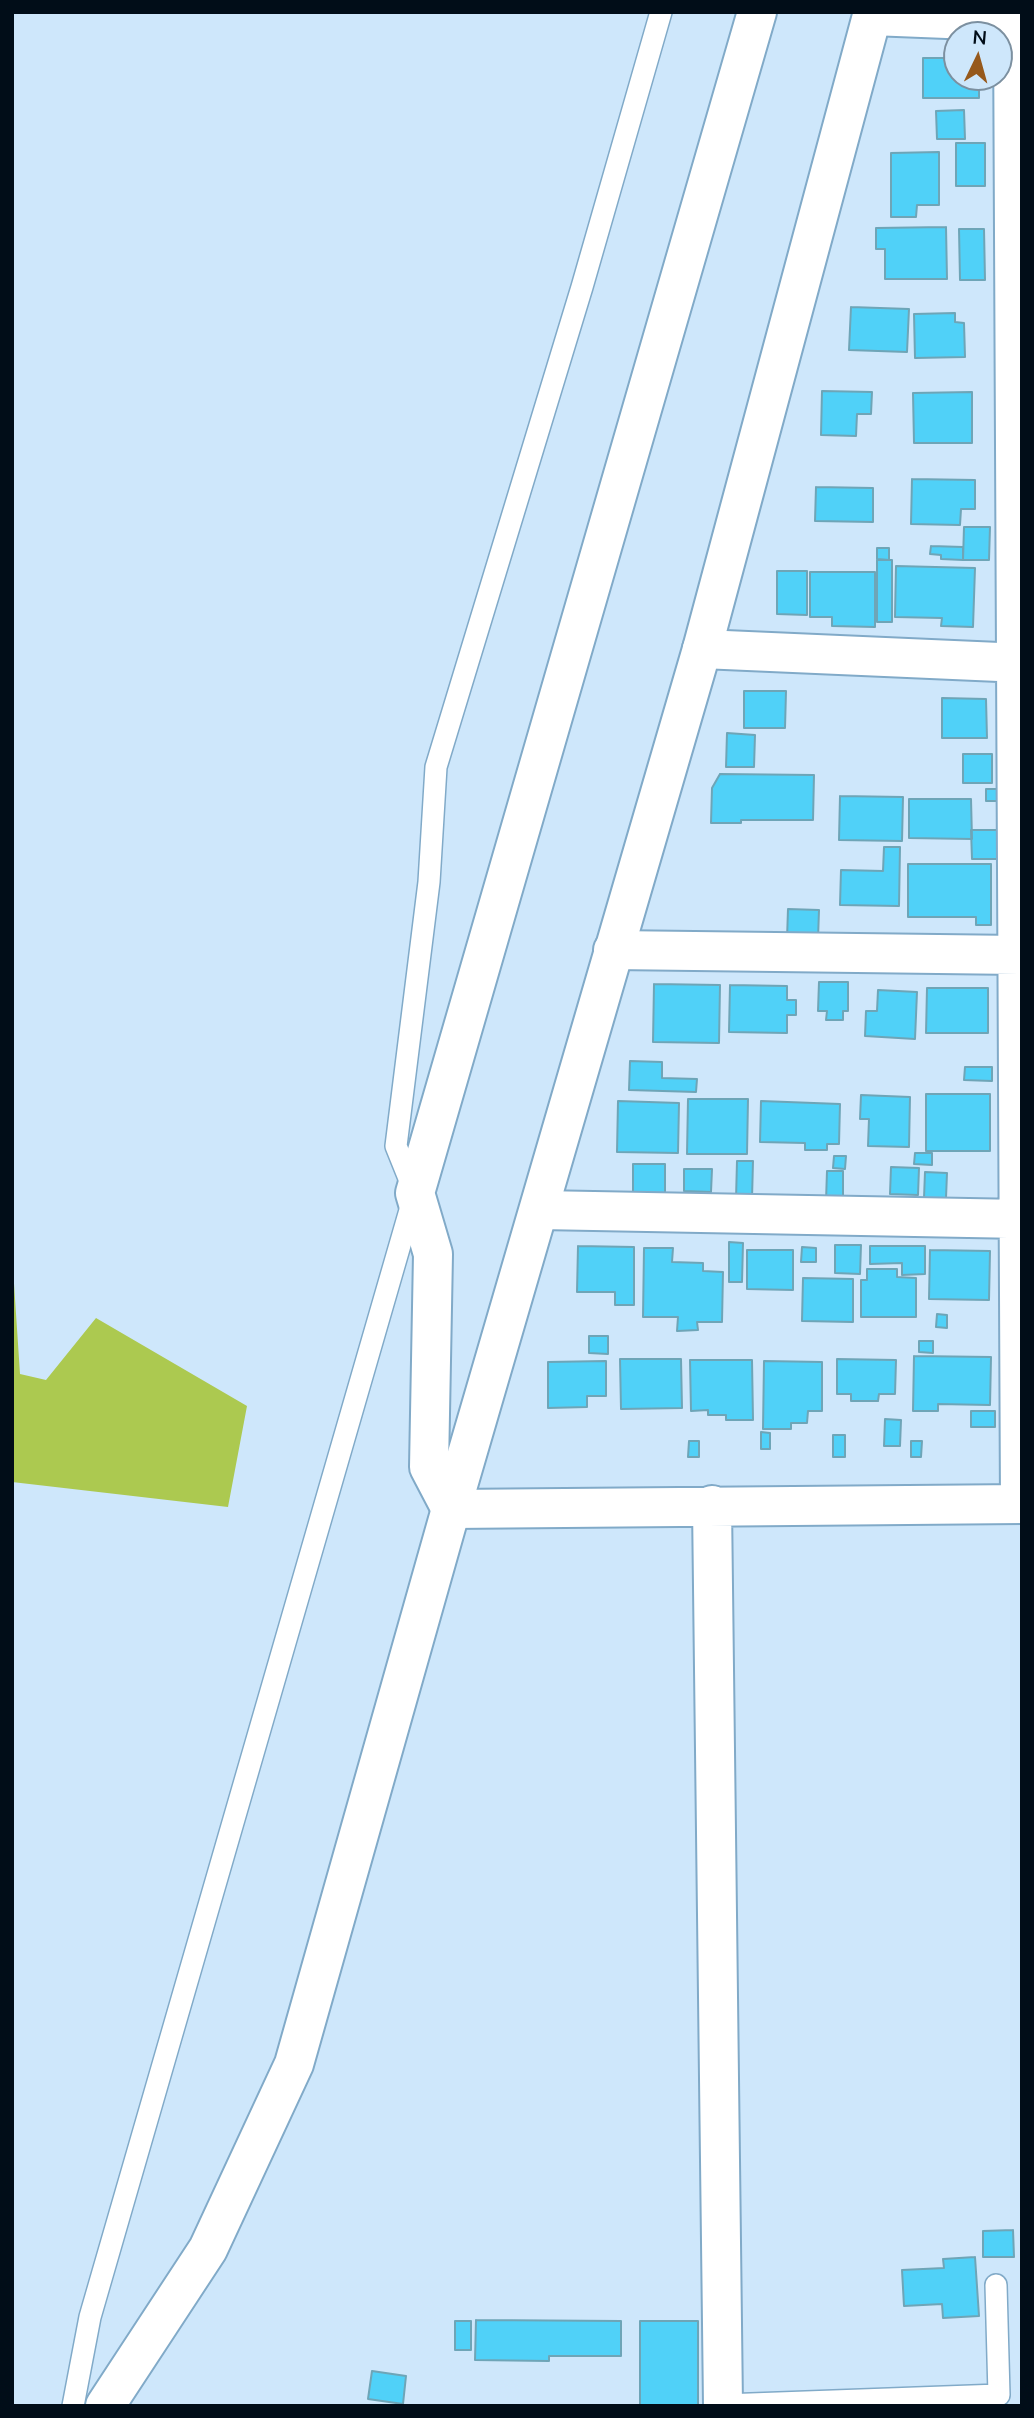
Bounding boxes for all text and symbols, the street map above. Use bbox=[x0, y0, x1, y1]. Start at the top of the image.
north arrow bbox=[943, 21, 1013, 91]
text: N bbox=[971, 24, 988, 50]

